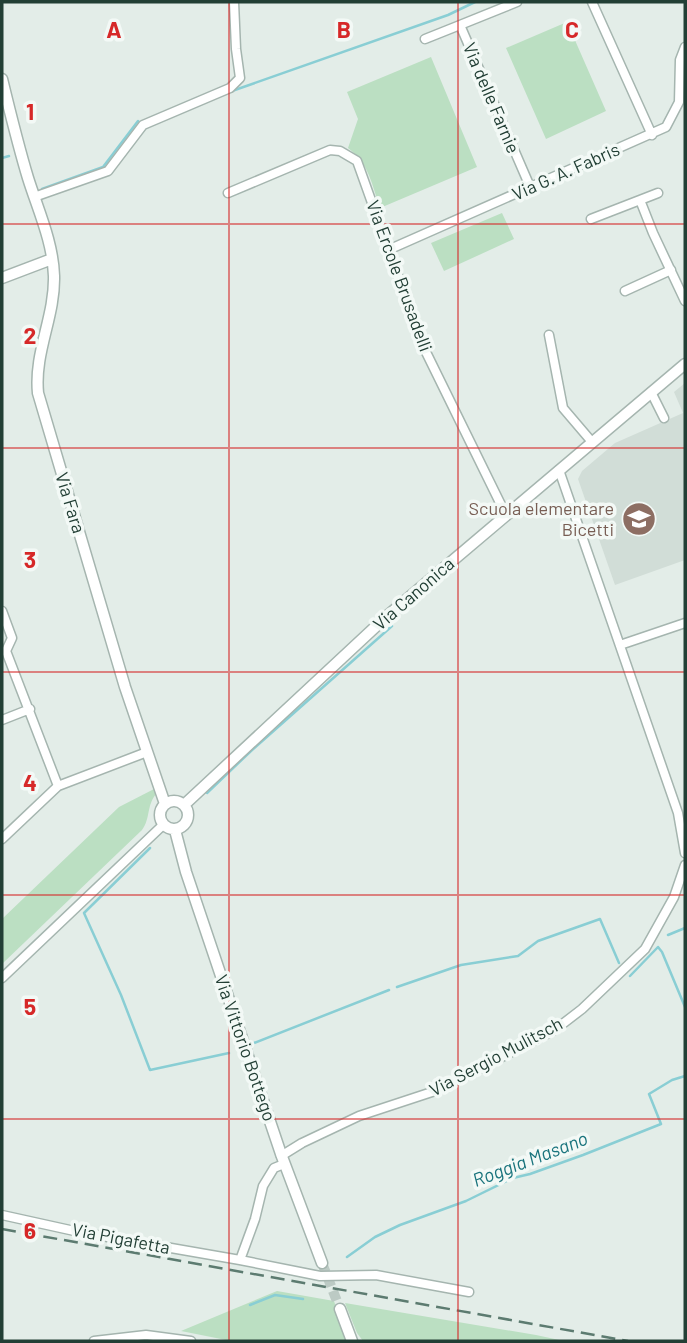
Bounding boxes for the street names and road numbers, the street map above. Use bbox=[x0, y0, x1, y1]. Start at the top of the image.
street label: Via delle Farnie bbox=[459, 39, 525, 156]
street label: Via G. A. Fabris bbox=[508, 138, 623, 205]
street label: Via Ercole Brusadelli bbox=[362, 197, 438, 354]
street label: Via Fara bbox=[51, 470, 91, 536]
street label: Via Canonica bbox=[368, 552, 458, 634]
street label: Via Vittorio Bottego bbox=[211, 972, 281, 1124]
street label: Via Sergio Mulitsch bbox=[425, 1012, 566, 1100]
street label: Via Pigafetta bbox=[70, 1218, 172, 1258]

